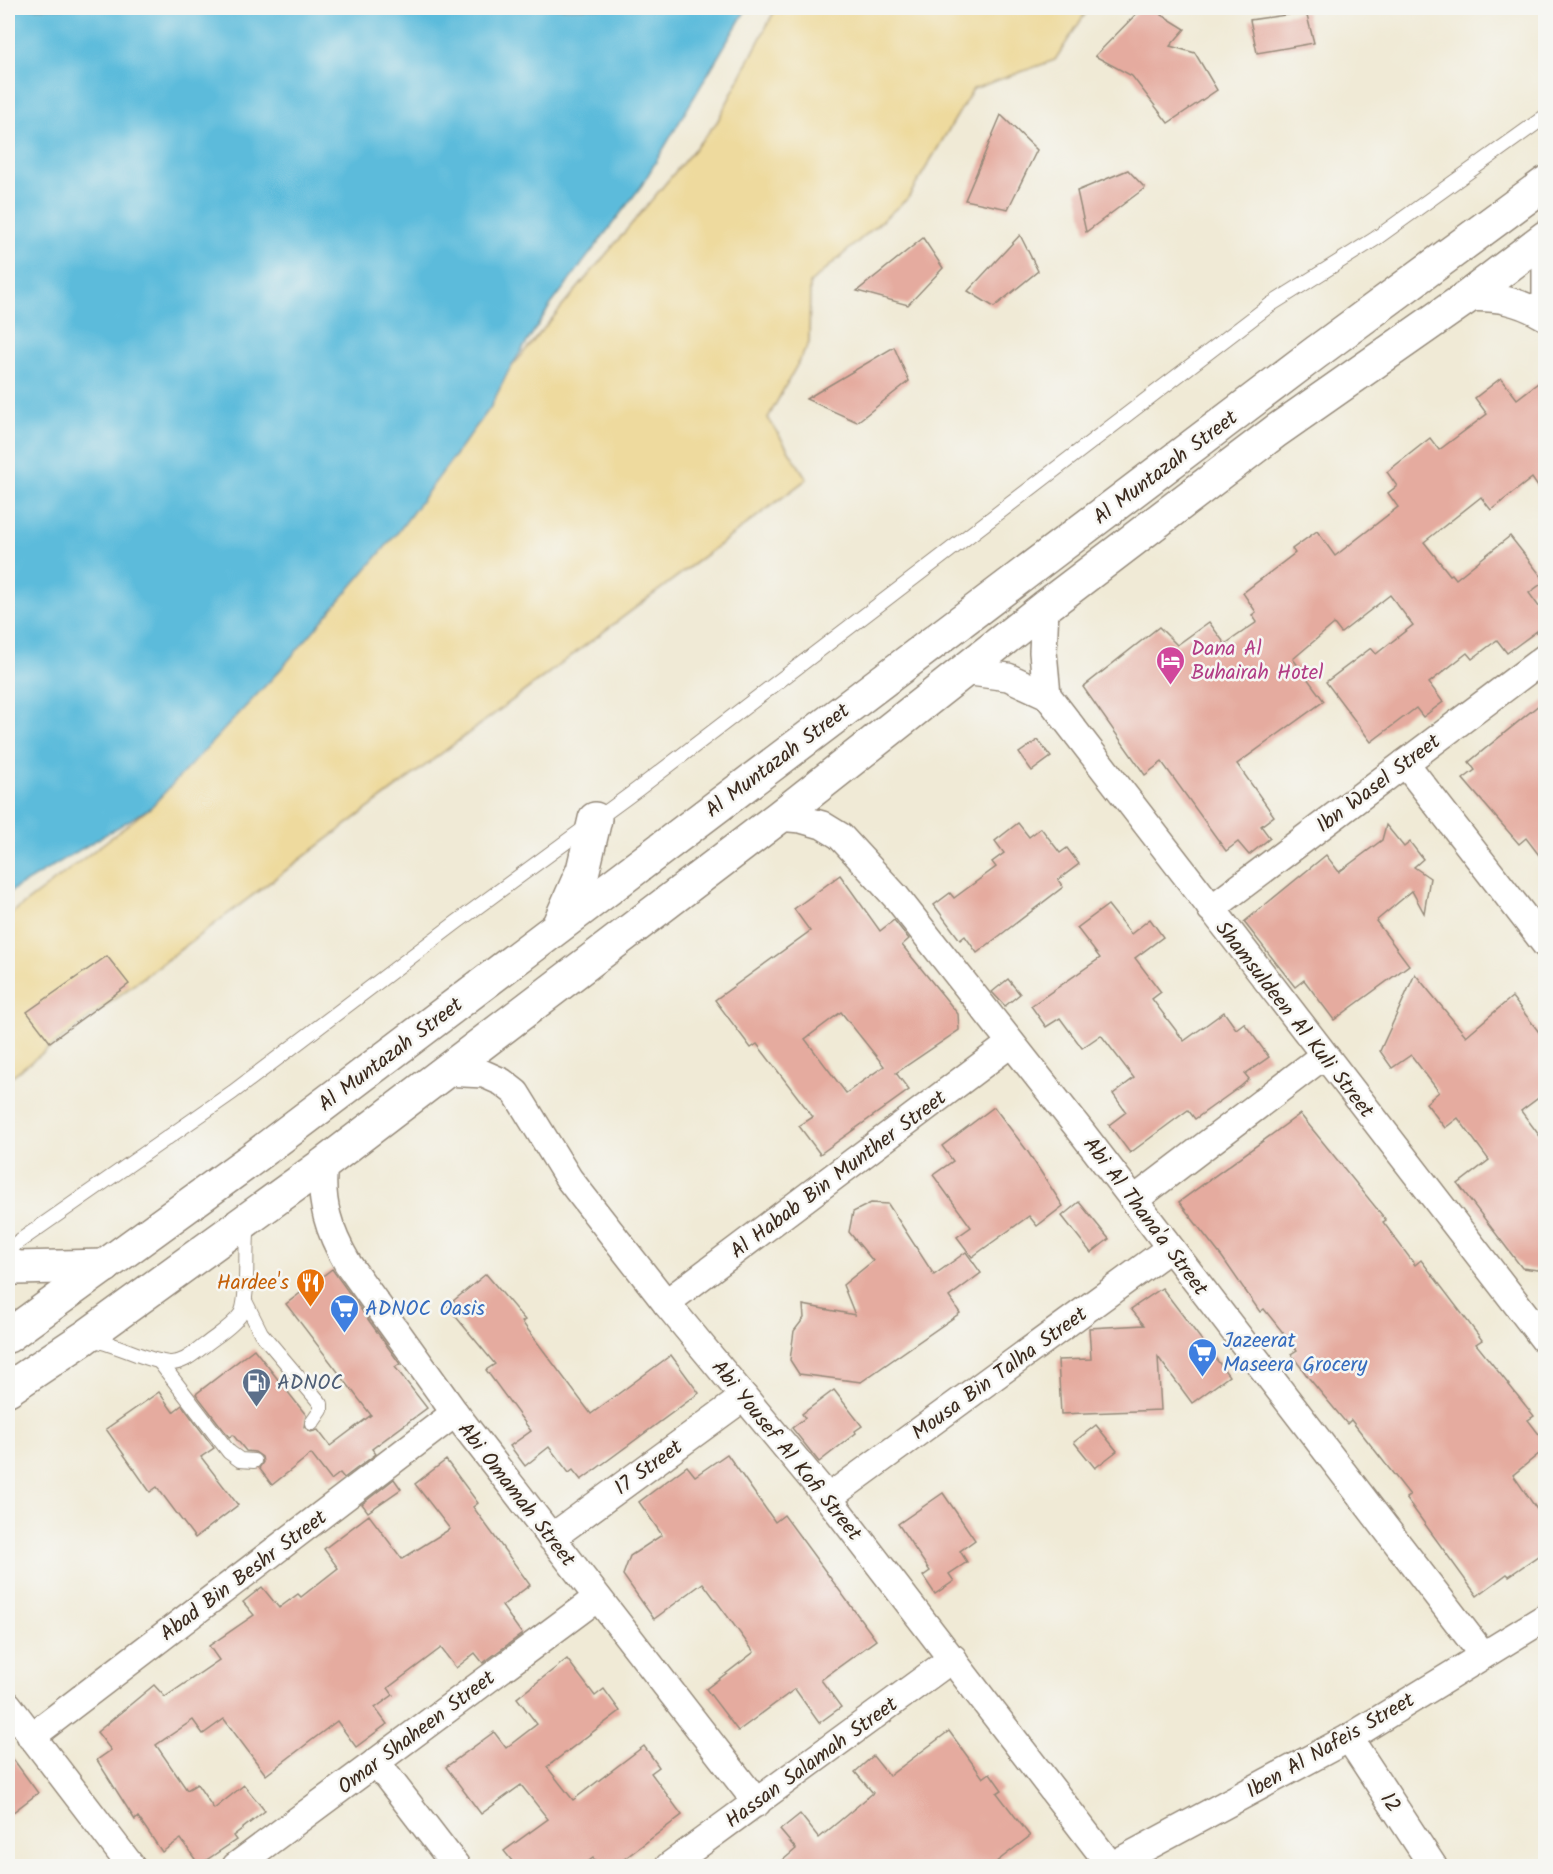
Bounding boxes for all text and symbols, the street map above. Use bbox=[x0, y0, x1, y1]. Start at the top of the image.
street label: Al Muntazah Street bbox=[1086, 402, 1246, 534]
place label: Dana Al Buhairah Hotel bbox=[1191, 633, 1323, 690]
hotel icon: Dana Al Buhairah Hotel bbox=[1154, 644, 1186, 686]
street label: Al Muntazah Street bbox=[698, 695, 858, 827]
street label: Ibn Wasel Street bbox=[1310, 726, 1449, 842]
street label: Shamsuldeen Al Kuli Street bbox=[1206, 914, 1382, 1126]
street label: Al Muntazah Street bbox=[311, 989, 471, 1121]
street label: Al Habab Bin Munther Street bbox=[724, 1082, 955, 1268]
street label: Abi Al Thana'a Street bbox=[1074, 1131, 1216, 1304]
restaurant icon: Hardee's bbox=[294, 1266, 326, 1308]
place label: Hardee's bbox=[217, 1267, 289, 1300]
supermarket icon: ADNOC Oasis bbox=[328, 1292, 360, 1334]
place label: ADNOC Oasis bbox=[365, 1293, 485, 1326]
street label: Mousa Bin Talha Street bbox=[905, 1299, 1095, 1449]
place label: Jazeerat Maseera Grocery bbox=[1223, 1325, 1368, 1382]
supermarket icon: Jazeerat Maseera Grocery bbox=[1186, 1336, 1218, 1378]
street label: Abi Yousef Al Kofi Street bbox=[702, 1353, 870, 1549]
fuel station icon: ADNOC bbox=[240, 1366, 272, 1408]
place label: ADNOC bbox=[277, 1367, 343, 1400]
street label: Abi Omamah Street bbox=[449, 1415, 584, 1575]
street label: 17 Street bbox=[608, 1431, 691, 1504]
street label: Abad Bin Beshr Street bbox=[153, 1502, 335, 1650]
street label: Omar Shaheen Street bbox=[331, 1662, 503, 1804]
street label: Iben Al Nafeis Street bbox=[1240, 1684, 1422, 1808]
street label: Hassan Salamah Street bbox=[719, 1689, 906, 1837]
street label: 12 bbox=[1371, 1786, 1409, 1820]

